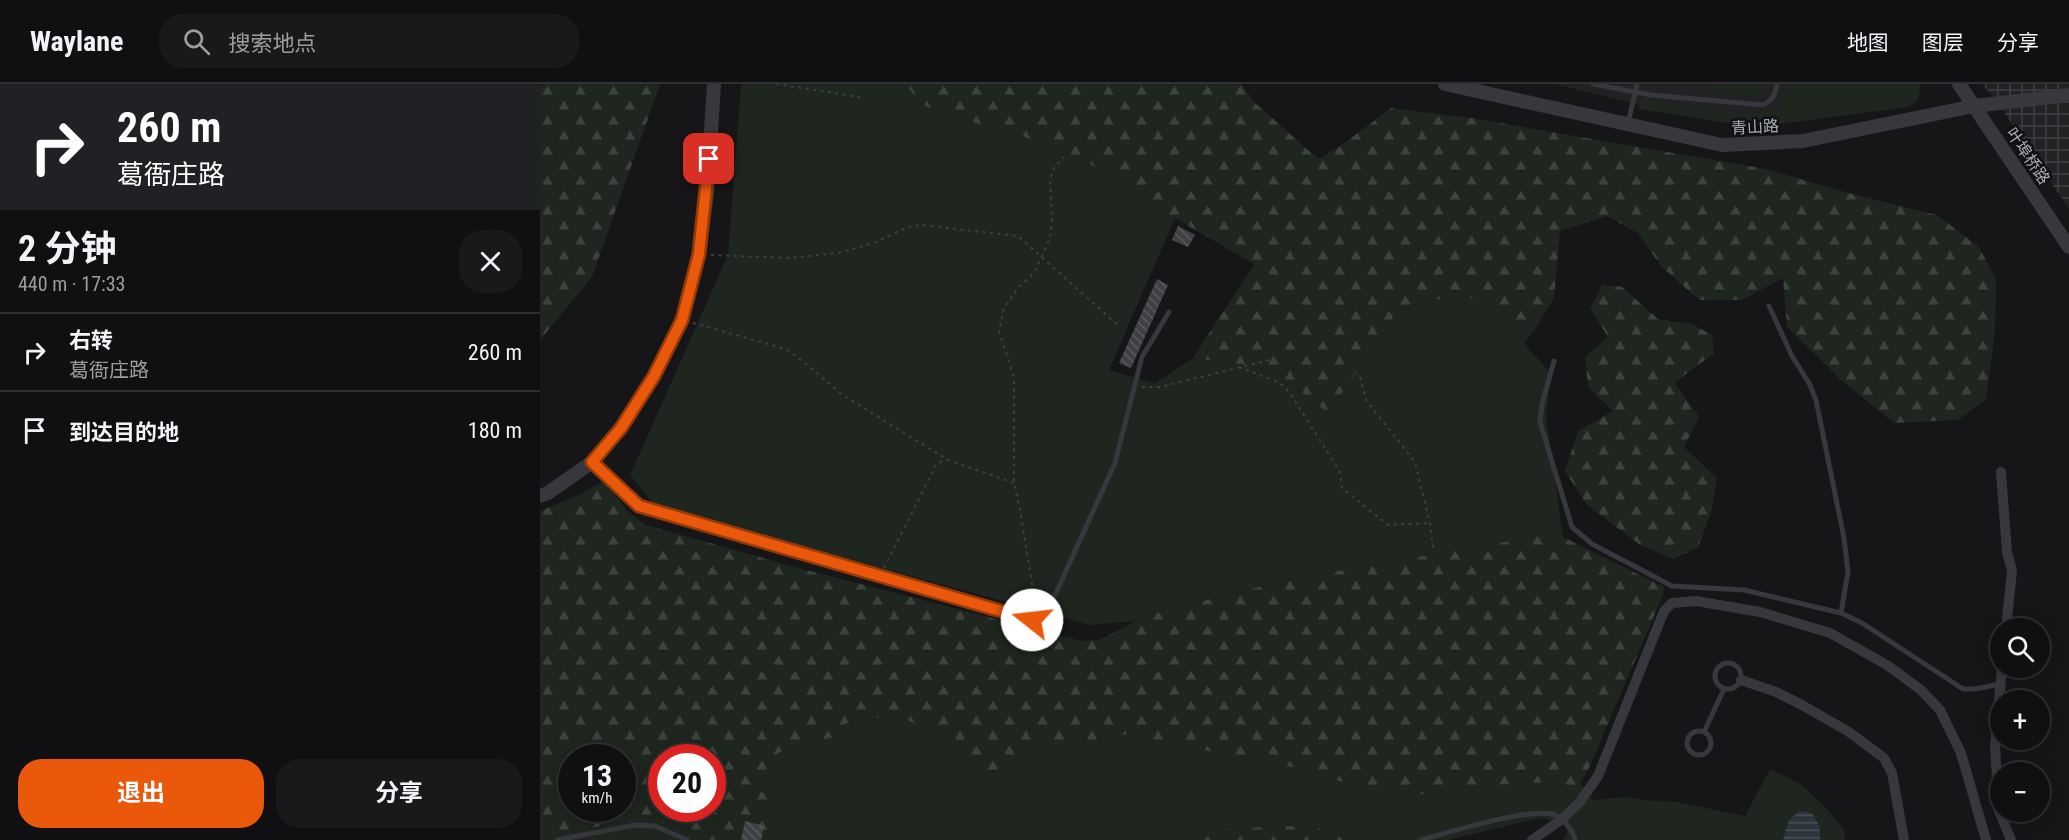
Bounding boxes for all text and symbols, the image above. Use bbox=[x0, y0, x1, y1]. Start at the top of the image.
search box bbox=[159, 14, 579, 68]
text: Waylane bbox=[30, 25, 123, 58]
icon: search bbox=[180, 25, 213, 58]
text: 搜索地点 bbox=[228, 31, 316, 56]
text: 地图 bbox=[1847, 31, 1889, 55]
text: 图层 bbox=[1922, 31, 1964, 55]
text: 分享 bbox=[1997, 31, 2039, 55]
text: 260 m bbox=[117, 103, 222, 152]
icon: right bbox=[18, 108, 96, 186]
street label: 青山路 bbox=[1731, 116, 1779, 138]
street label: 叶埠桥路 bbox=[2002, 124, 2054, 188]
pin bbox=[683, 133, 734, 184]
icon: arrive bbox=[692, 142, 725, 175]
text: 葛衙庄路 bbox=[117, 159, 225, 191]
text: 2 分钟 bbox=[18, 228, 117, 270]
button: close bbox=[459, 230, 522, 293]
text: 440 m · 17:33 bbox=[18, 272, 125, 296]
text: 右转 bbox=[69, 328, 113, 353]
icon: right bbox=[18, 336, 51, 369]
text: 260 m bbox=[468, 340, 522, 365]
text: 葛衙庄路 bbox=[69, 358, 149, 382]
icon: arrive bbox=[18, 414, 51, 447]
text: 180 m bbox=[468, 418, 522, 443]
text: 到达目的地 bbox=[69, 420, 179, 445]
position arrow bbox=[1000, 588, 1064, 652]
map controls bbox=[1990, 618, 2050, 822]
button: search bbox=[1990, 618, 2050, 678]
button: + bbox=[1990, 690, 2050, 750]
speed limit sign: 20 bbox=[648, 744, 726, 822]
text: 13 bbox=[582, 758, 612, 793]
button: 退出 bbox=[18, 759, 264, 828]
button: 分享 bbox=[276, 759, 522, 828]
button: − bbox=[1990, 762, 2050, 822]
text: km/h bbox=[582, 789, 612, 807]

